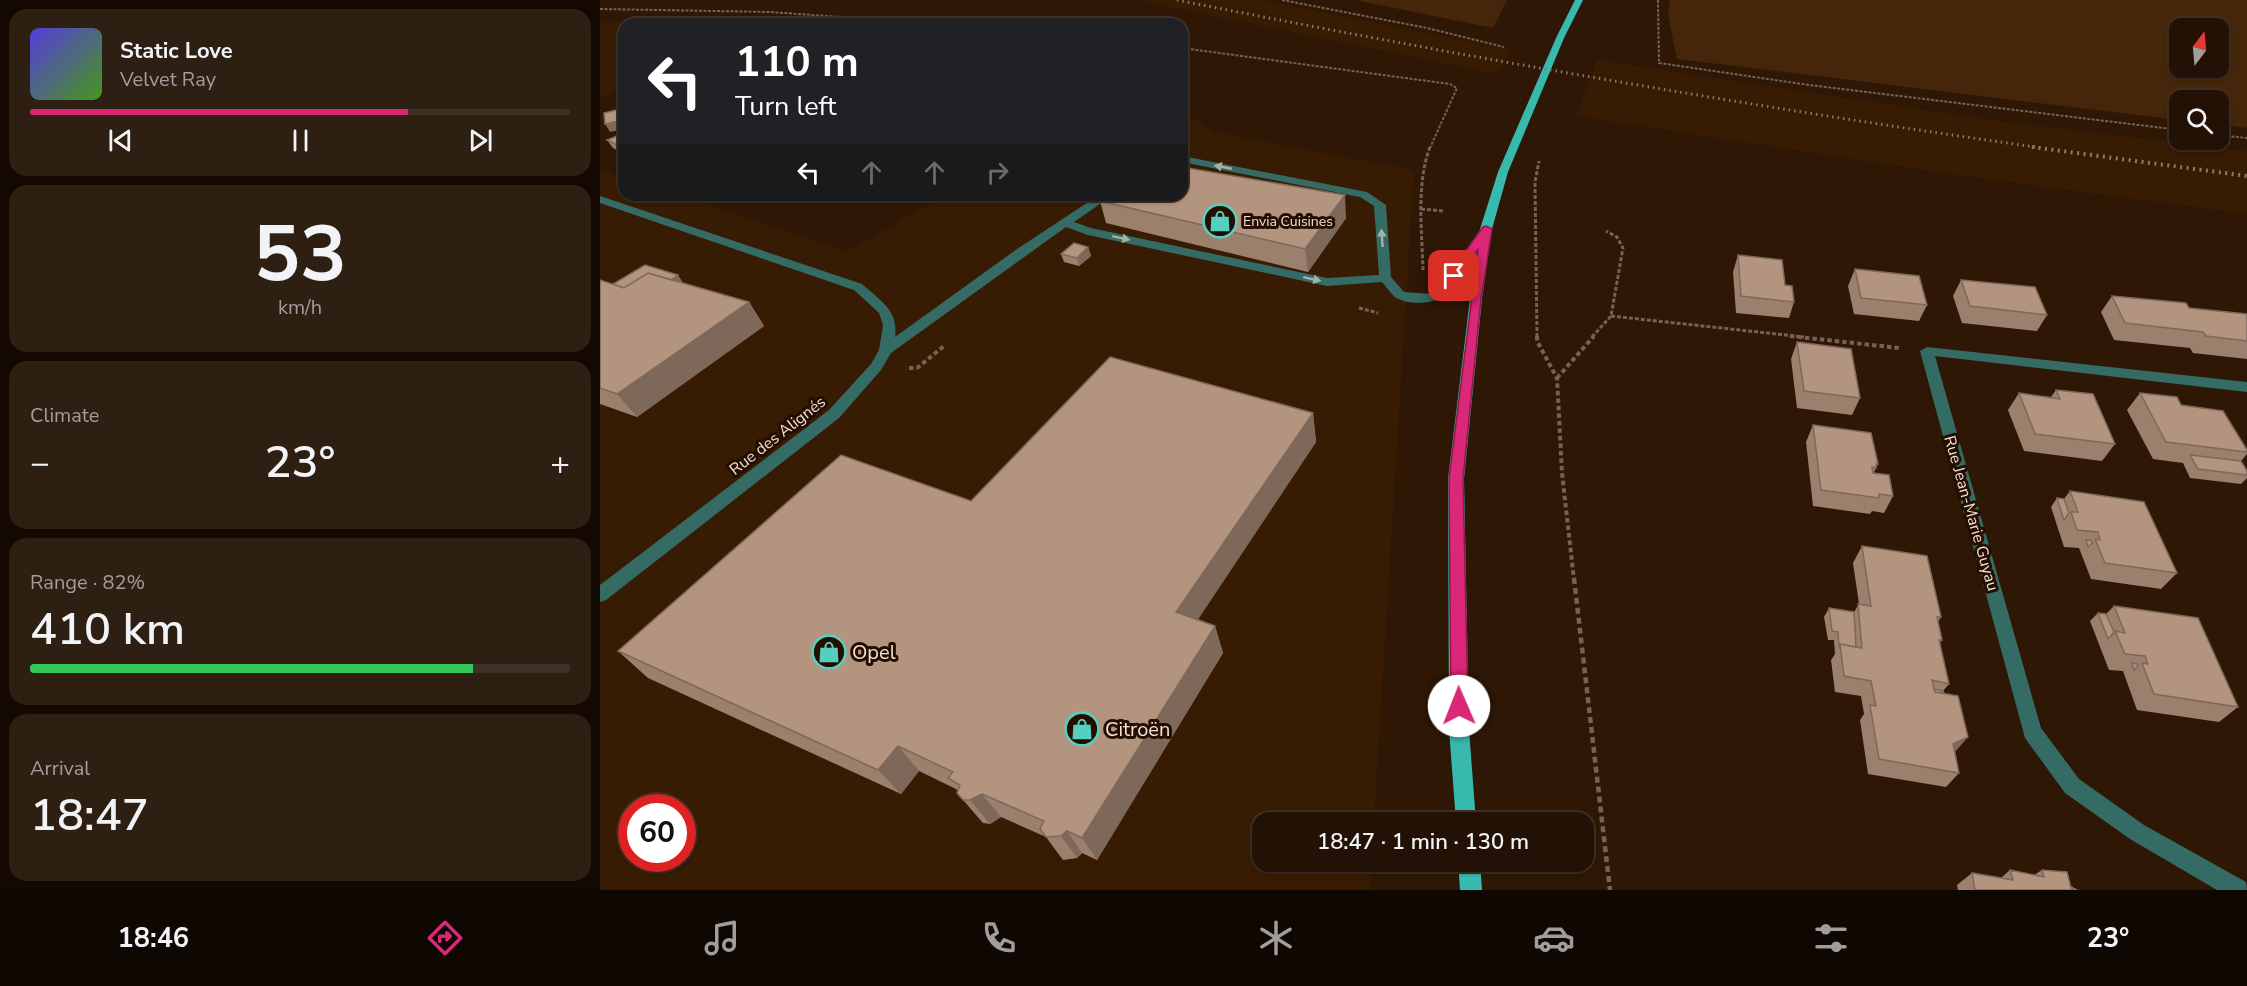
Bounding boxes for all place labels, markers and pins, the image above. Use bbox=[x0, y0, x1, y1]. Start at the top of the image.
shop icon: Envia Cuisines bbox=[1202, 203, 1238, 239]
place label: Envia Cuisines bbox=[1243, 212, 1333, 231]
pin bbox=[1428, 250, 1479, 301]
shop icon: Opel bbox=[811, 634, 847, 670]
place label: Opel bbox=[852, 639, 896, 666]
shop icon: Citroën bbox=[1064, 711, 1100, 747]
place label: Citroën bbox=[1105, 716, 1170, 743]

